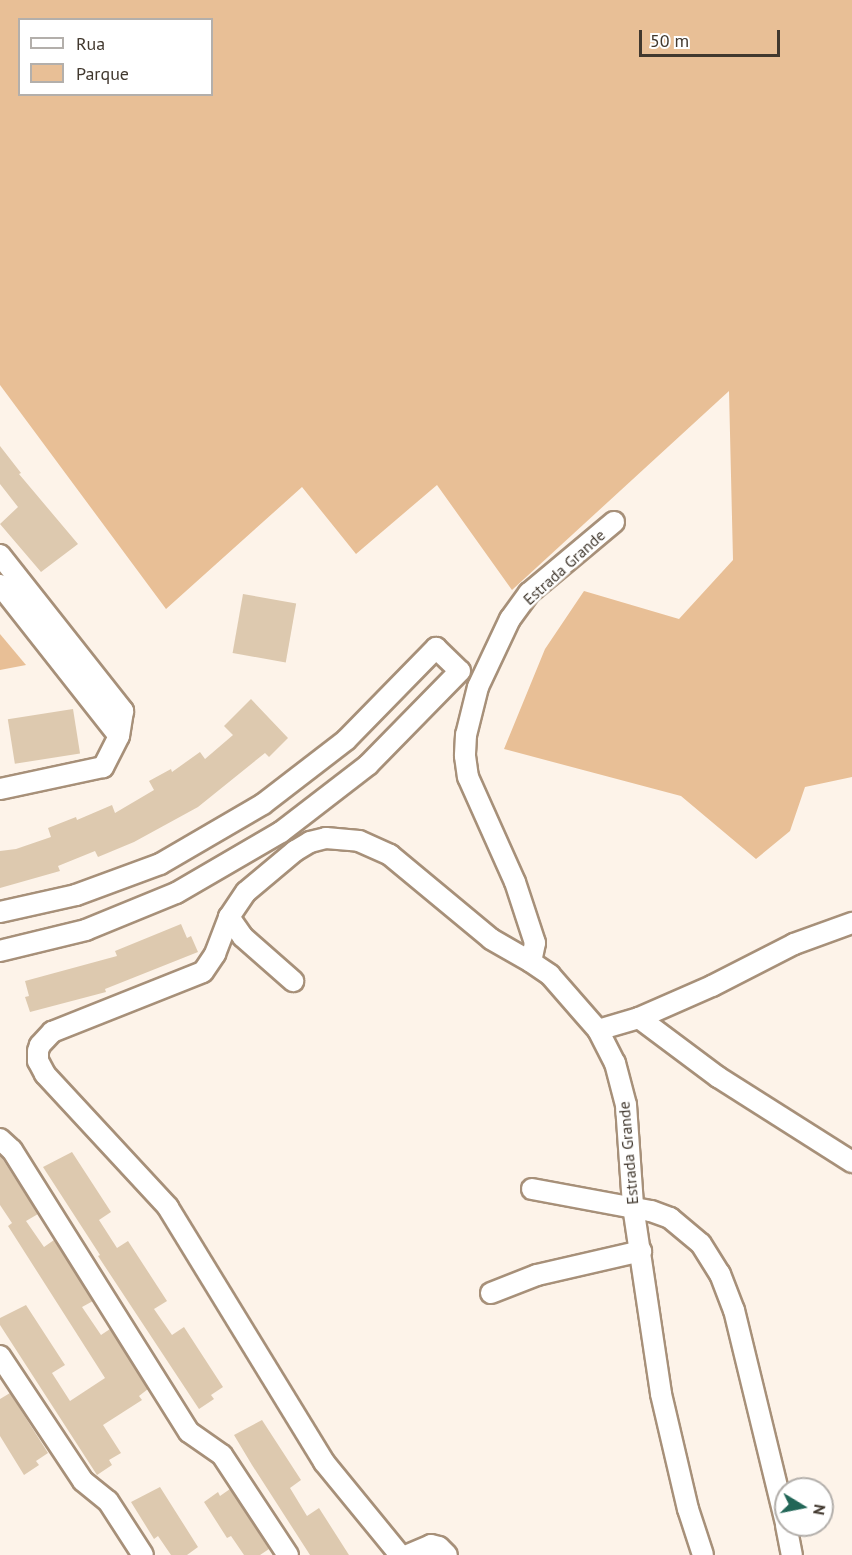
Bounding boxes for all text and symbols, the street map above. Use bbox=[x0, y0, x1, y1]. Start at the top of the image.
legend bbox=[18, 18, 213, 96]
scale bar bbox=[642, 18, 783, 56]
text: 50 m bbox=[650, 29, 689, 52]
text: Rua bbox=[76, 32, 105, 55]
text: Parque bbox=[76, 62, 129, 85]
street label: Estrada Grande bbox=[519, 525, 609, 609]
street label: Estrada Grande bbox=[614, 1101, 642, 1205]
north arrow bbox=[774, 1477, 834, 1537]
text: N bbox=[809, 1503, 831, 1517]

